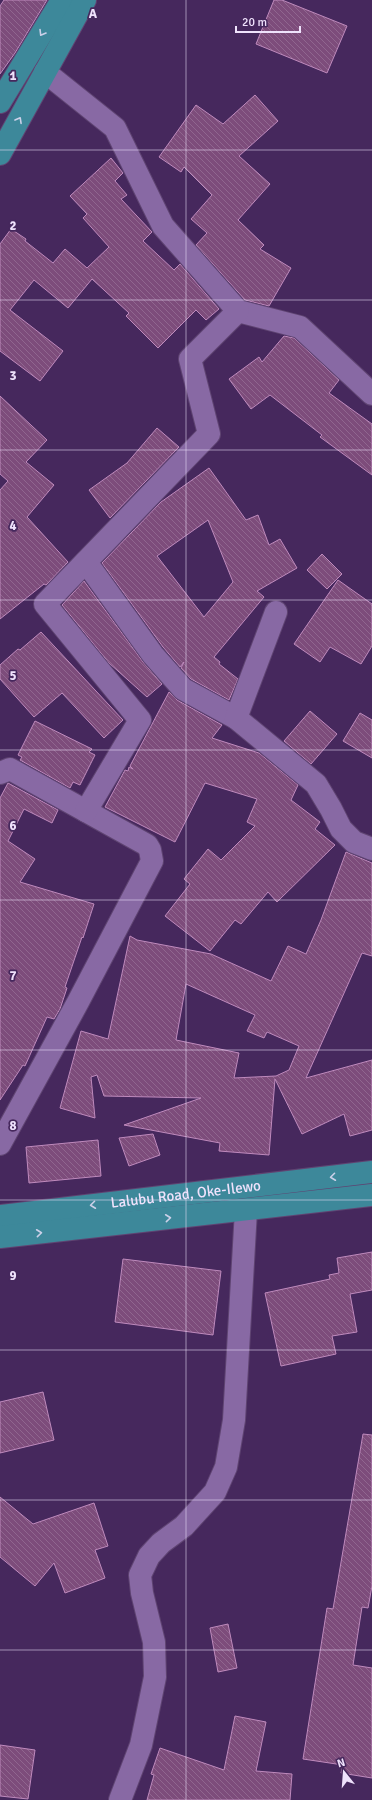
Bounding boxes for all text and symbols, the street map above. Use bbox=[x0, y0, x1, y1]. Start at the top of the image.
text: A bbox=[89, 6, 98, 22]
scale bar bbox=[236, 8, 300, 34]
text: 20 m bbox=[242, 15, 267, 30]
one-way arrow bbox=[39, 29, 46, 36]
text: 1 bbox=[9, 68, 17, 84]
one-way arrow bbox=[14, 117, 21, 124]
text: 2 bbox=[9, 218, 17, 234]
text: 3 bbox=[9, 368, 17, 384]
text: 4 bbox=[9, 518, 17, 534]
text: 5 bbox=[9, 668, 17, 684]
text: 6 bbox=[9, 818, 17, 834]
text: 7 bbox=[9, 968, 17, 984]
text: 8 bbox=[9, 1118, 17, 1134]
one-way arrow bbox=[330, 1172, 336, 1181]
street label: Lalubu Road, Oke-Ilewo bbox=[110, 1176, 262, 1212]
one-way arrow bbox=[90, 1201, 96, 1210]
one-way arrow bbox=[165, 1214, 171, 1223]
one-way arrow bbox=[36, 1228, 42, 1237]
text: 9 bbox=[9, 1268, 17, 1284]
north arrow bbox=[324, 1752, 364, 1792]
text: N bbox=[336, 1756, 347, 1770]

